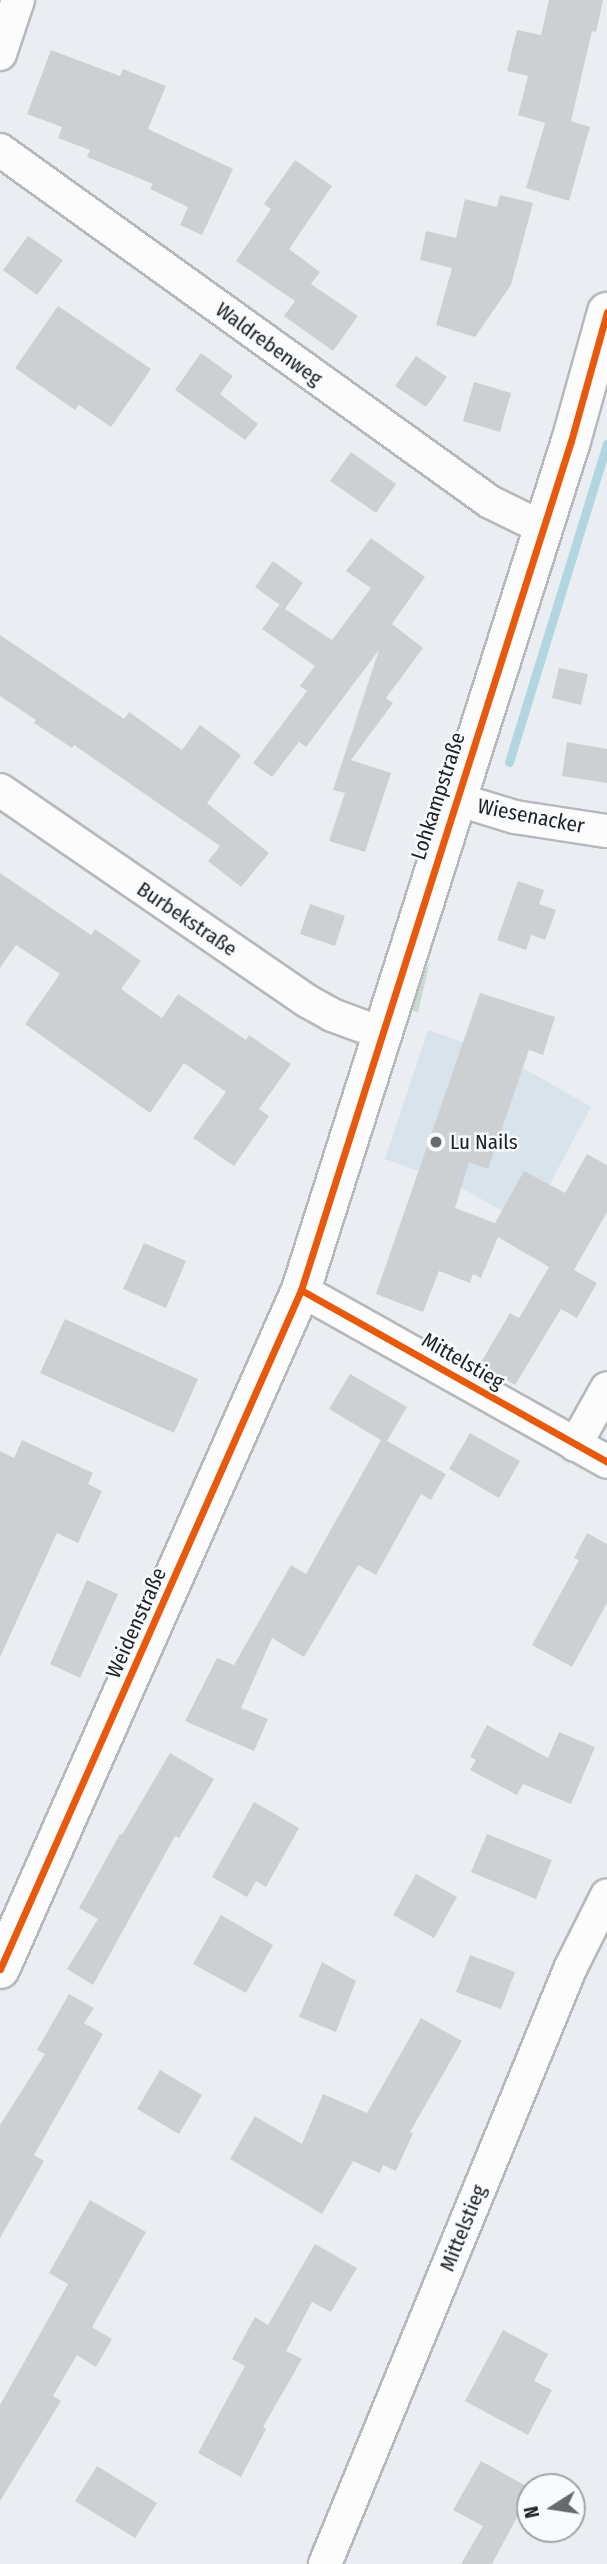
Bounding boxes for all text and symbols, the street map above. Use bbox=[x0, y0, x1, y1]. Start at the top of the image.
street label: Waldrebenweg bbox=[211, 297, 327, 391]
street label: Lohkampstraße bbox=[406, 729, 470, 863]
street label: Wiesenacker bbox=[475, 793, 587, 839]
street label: Burbekstraße bbox=[132, 876, 242, 962]
place label: Lu Nails bbox=[450, 1129, 518, 1155]
marker: Lu Nails bbox=[428, 1134, 444, 1150]
street label: Mittelstieg bbox=[417, 1327, 509, 1395]
street label: Weidenstraße bbox=[100, 1564, 172, 1682]
street label: Mittelstieg bbox=[434, 2181, 492, 2275]
north arrow bbox=[516, 2473, 586, 2543]
text: N bbox=[519, 2504, 544, 2520]

